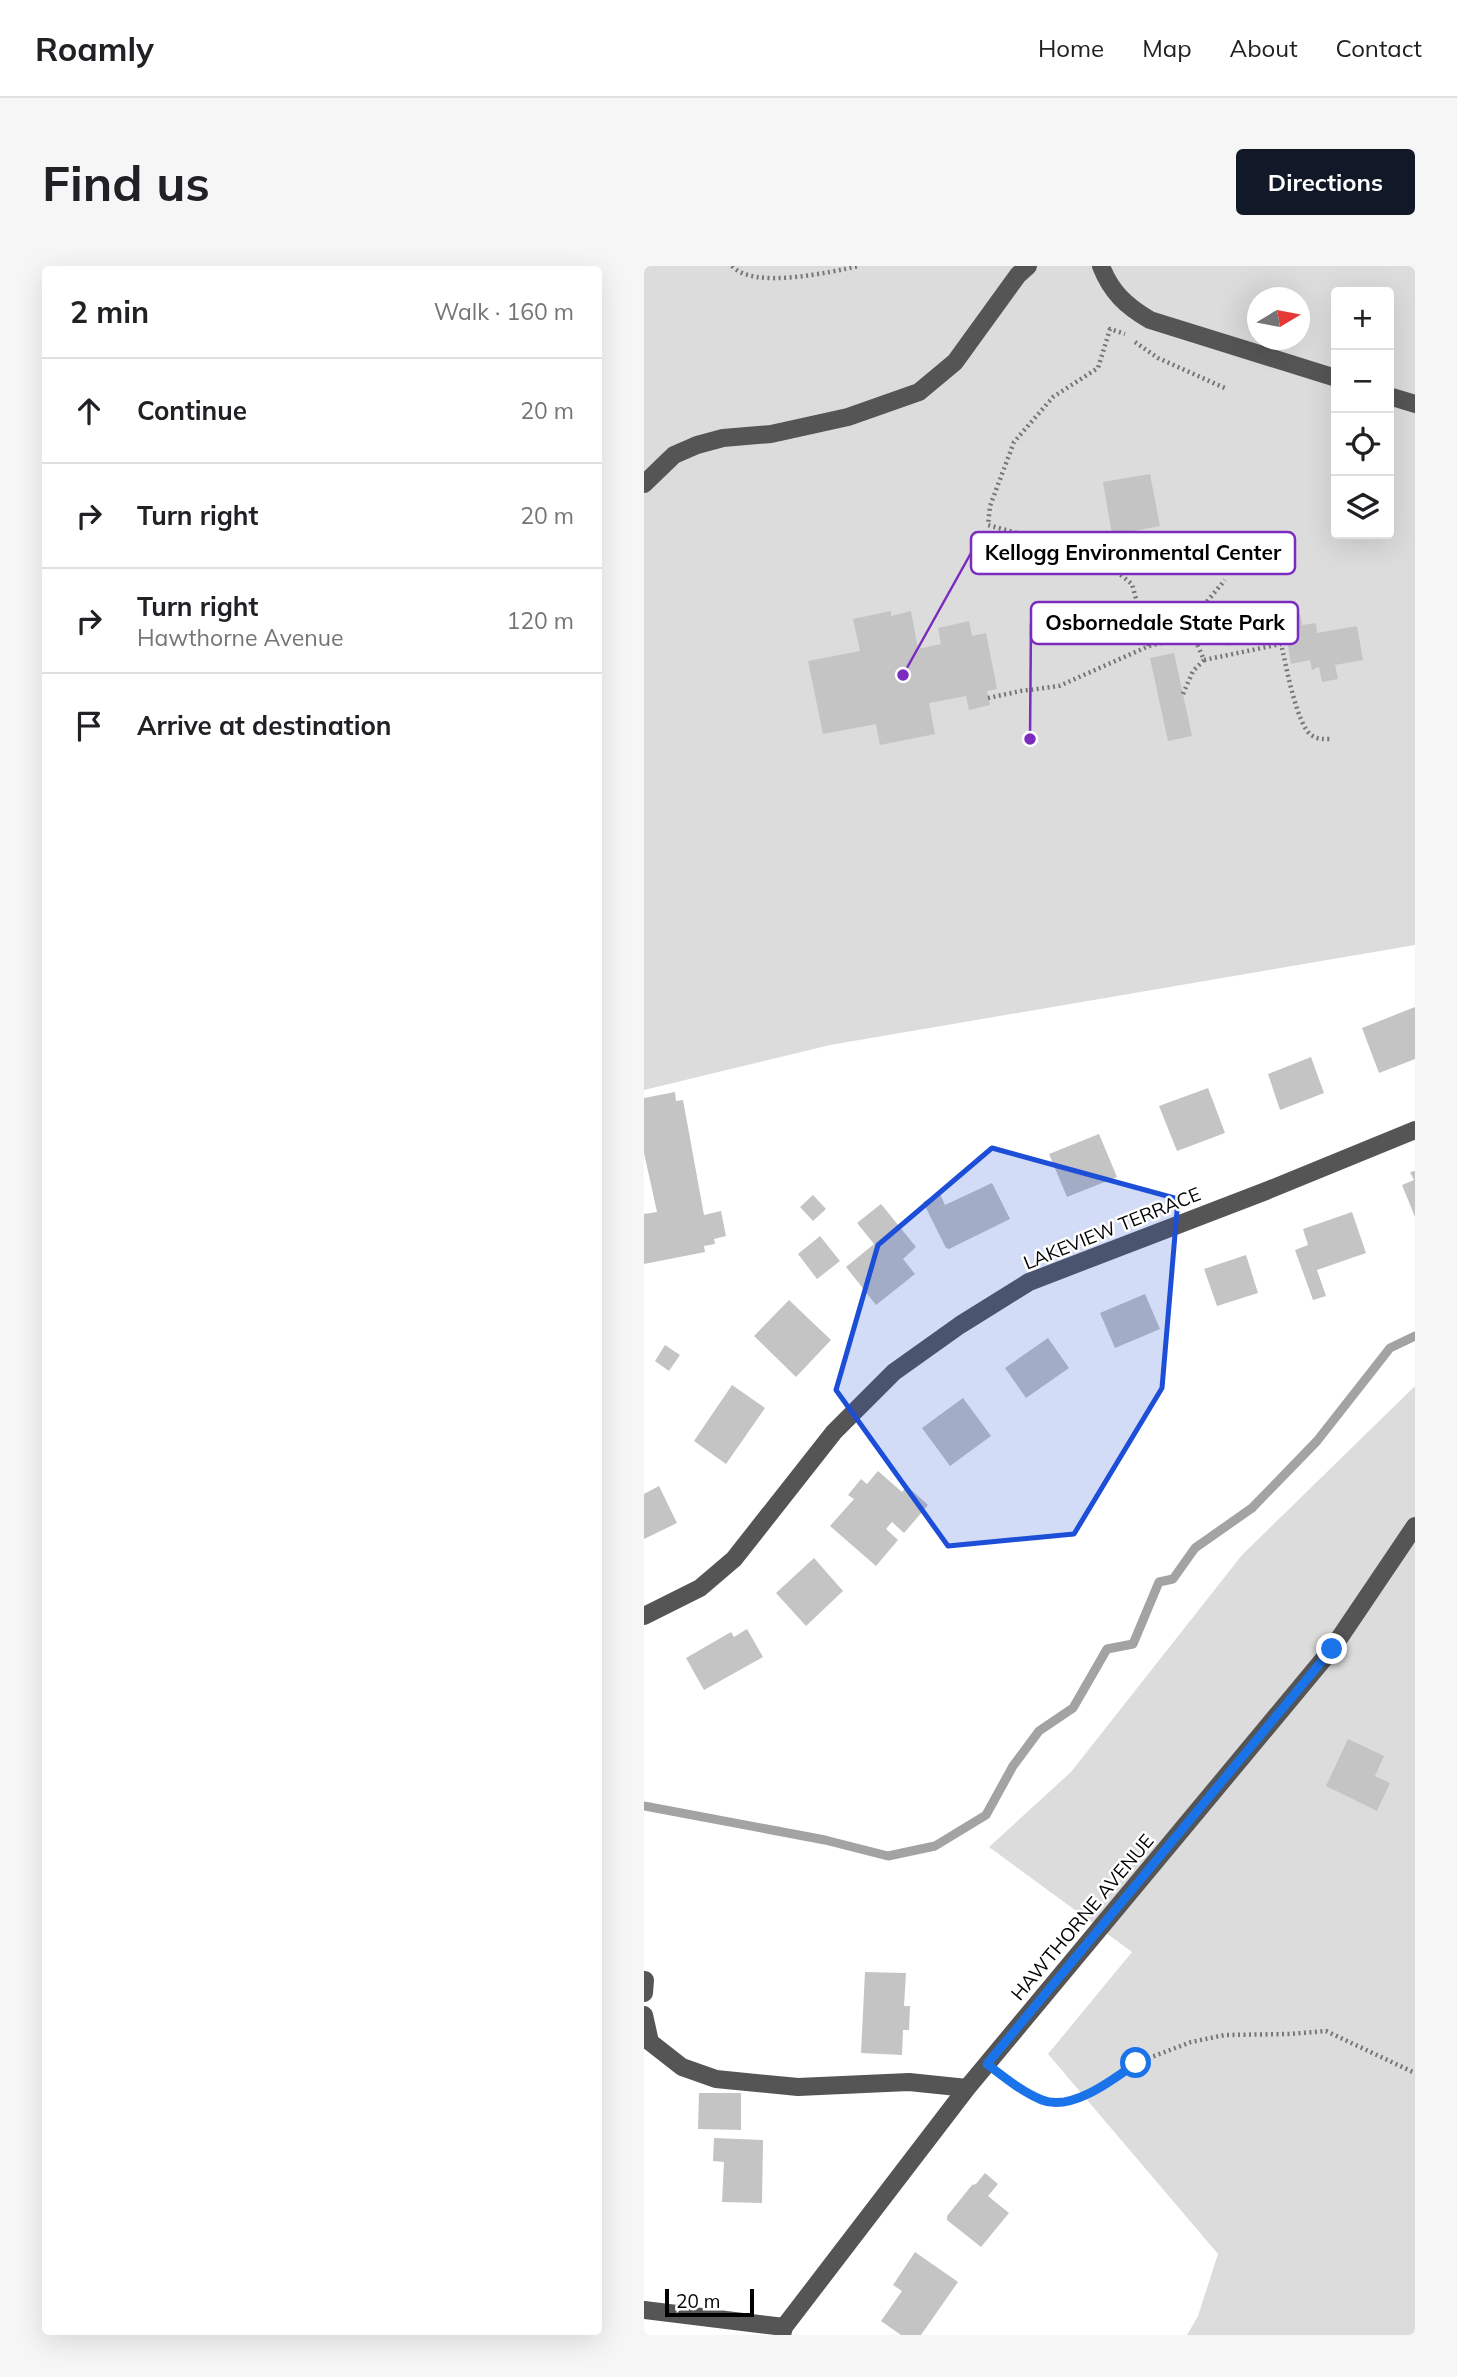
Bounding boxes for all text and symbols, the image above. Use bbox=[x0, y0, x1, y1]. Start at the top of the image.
text: Roamly bbox=[35, 28, 154, 69]
text: Home bbox=[1038, 33, 1104, 63]
text: Map bbox=[1142, 33, 1192, 63]
text: About bbox=[1230, 33, 1298, 63]
text: Contact bbox=[1336, 33, 1422, 63]
button: Directions bbox=[1236, 149, 1415, 215]
text: Find us bbox=[42, 152, 210, 213]
north arrow bbox=[1247, 287, 1310, 350]
map controls bbox=[1331, 287, 1394, 539]
button: + bbox=[1331, 287, 1394, 350]
text: 2 min bbox=[70, 293, 149, 331]
text: Walk · 160 m bbox=[434, 297, 574, 326]
button: − bbox=[1331, 350, 1394, 413]
icon: ahead bbox=[70, 392, 108, 430]
text: Continue bbox=[137, 394, 247, 427]
text: 20 m bbox=[520, 396, 574, 425]
button: locate bbox=[1331, 413, 1394, 476]
button: layers bbox=[1331, 476, 1394, 539]
icon: right bbox=[70, 497, 108, 535]
text: Turn right bbox=[137, 499, 258, 532]
text: 20 m bbox=[520, 501, 574, 530]
callout: Kellogg Environmental Center bbox=[971, 532, 1295, 574]
text: Kellogg Environmental Center bbox=[985, 539, 1282, 565]
text: Turn right bbox=[137, 590, 258, 623]
icon: right bbox=[70, 602, 108, 640]
callout: Osbornedale State Park bbox=[1031, 602, 1298, 644]
text: 120 m bbox=[506, 606, 574, 635]
text: Osbornedale State Park bbox=[1045, 609, 1285, 635]
text: Hawthorne Avenue bbox=[137, 623, 344, 652]
icon: arrive bbox=[70, 707, 108, 745]
text: Arrive at destination bbox=[137, 709, 392, 742]
street label: LAKEVIEW TERRACE bbox=[1020, 1181, 1204, 1275]
route end bbox=[1316, 1633, 1347, 1664]
street label: HAWTHORNE AVENUE bbox=[1005, 1829, 1159, 2005]
route start bbox=[1120, 2047, 1151, 2078]
scale bar bbox=[665, 2286, 754, 2318]
text: 20 m bbox=[676, 2289, 720, 2313]

